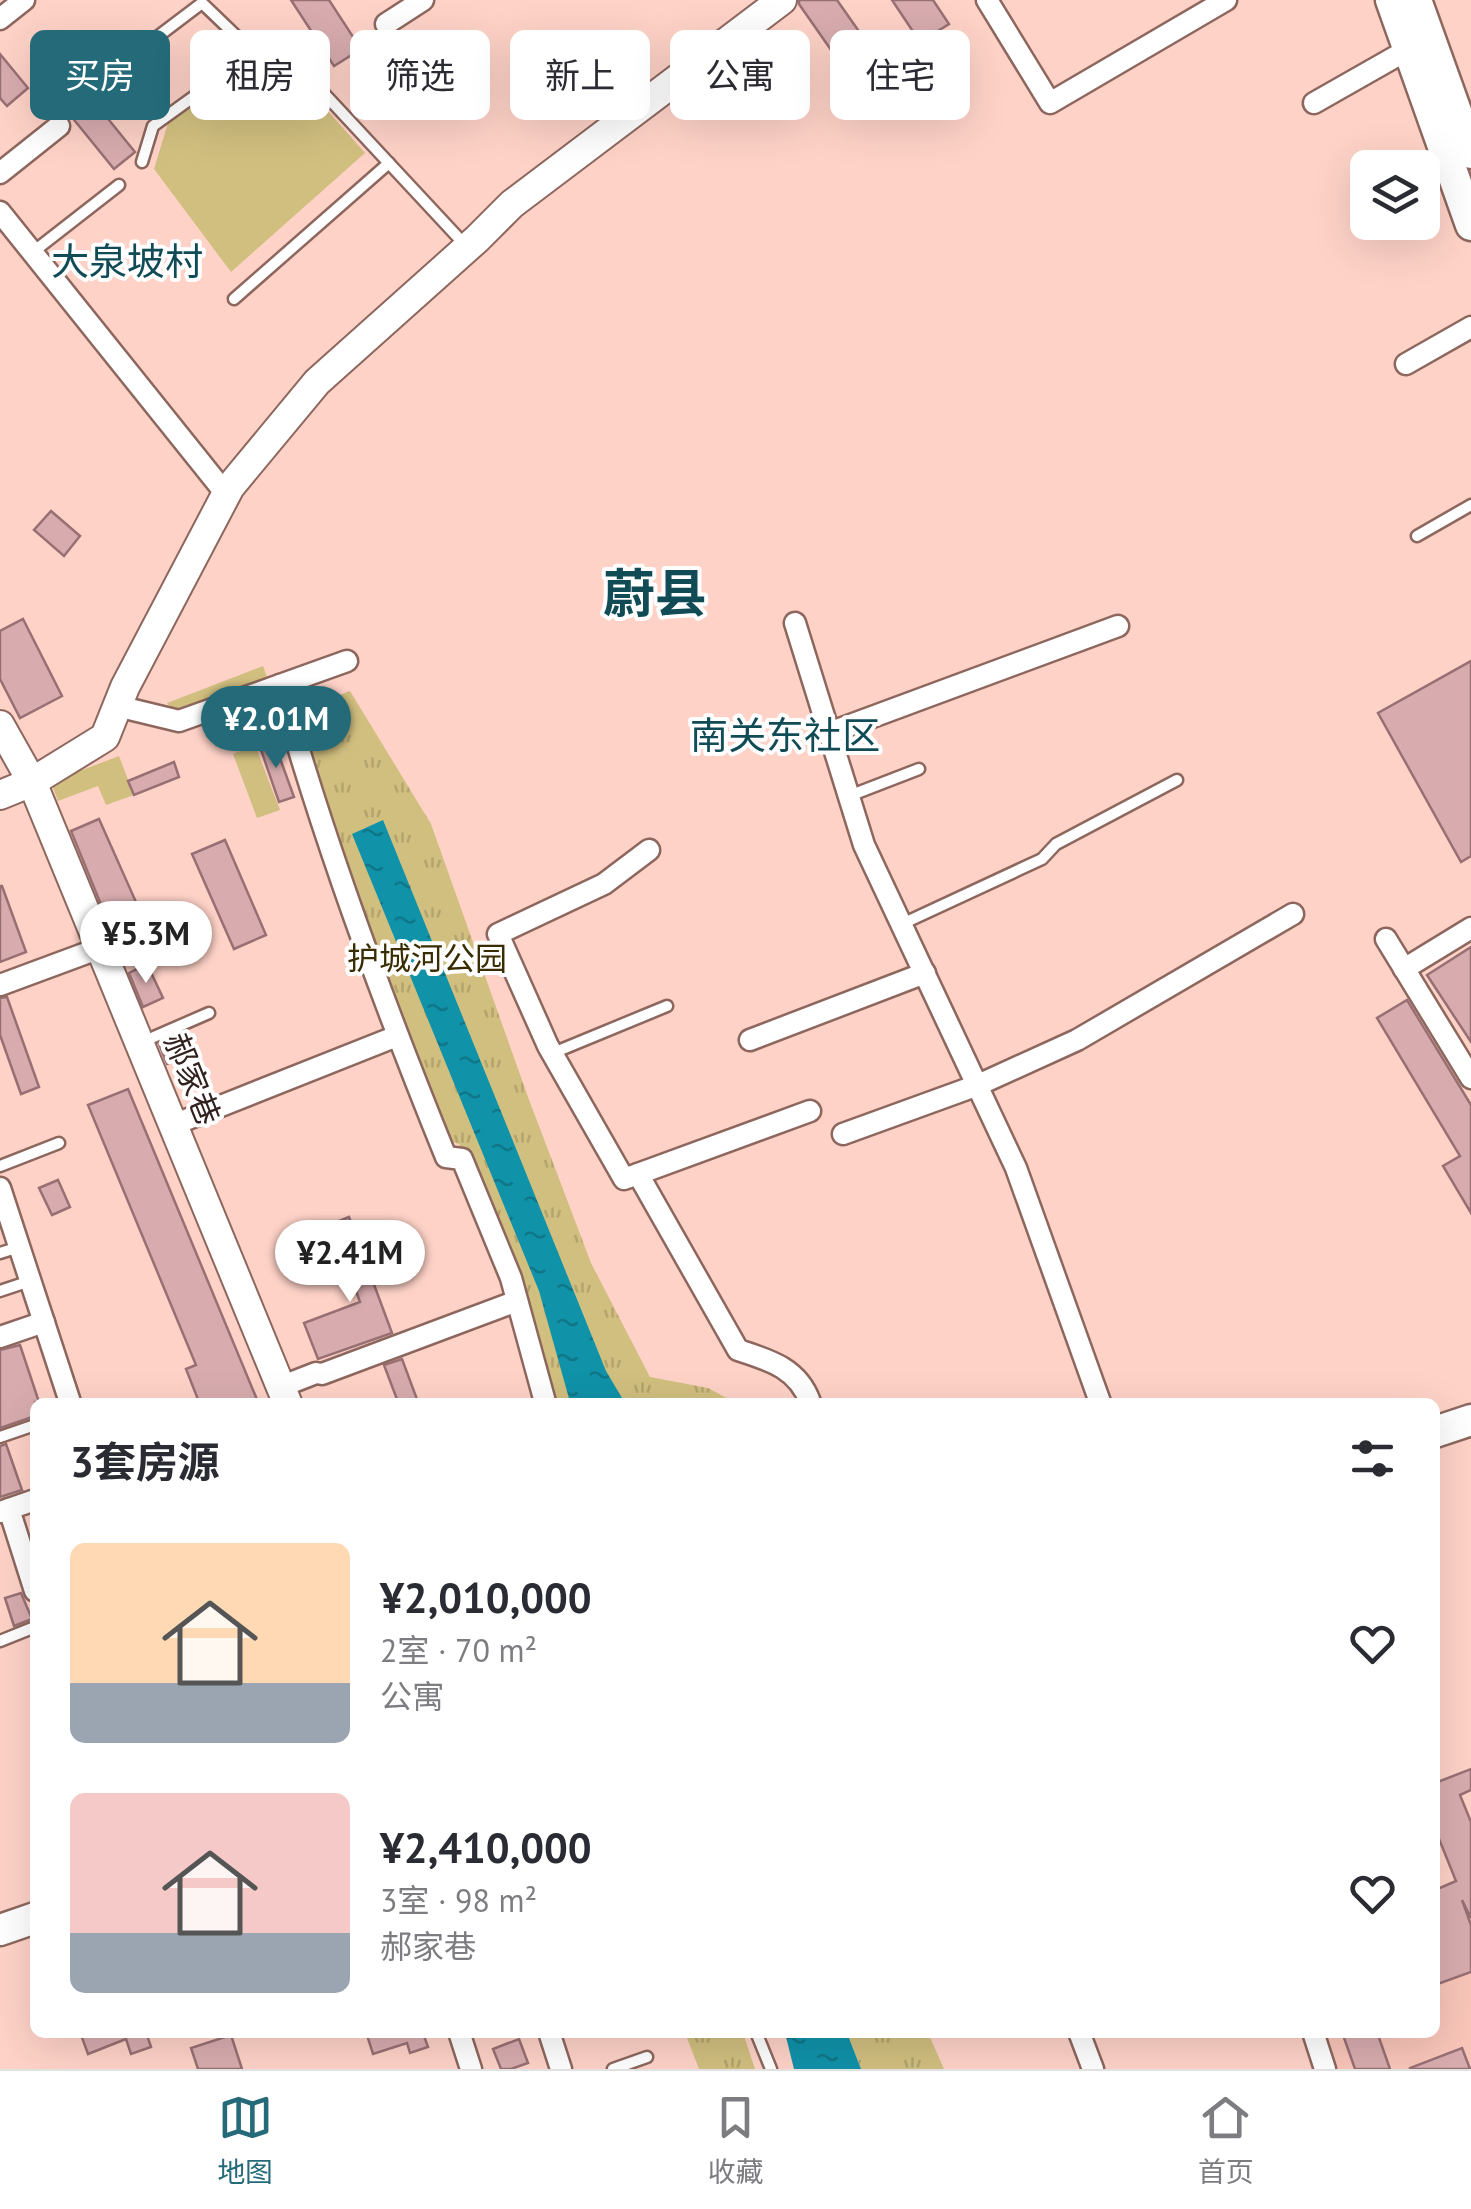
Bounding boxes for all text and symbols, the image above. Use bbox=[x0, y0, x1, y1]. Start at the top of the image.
chip: 买房 bbox=[30, 30, 170, 120]
chip: 租房 bbox=[190, 30, 330, 120]
chip: 筛选 bbox=[350, 30, 490, 120]
chip: 新上 bbox=[510, 30, 650, 120]
chip: 公寓 bbox=[670, 30, 810, 120]
chip: 住宅 bbox=[830, 30, 970, 120]
map controls bbox=[1350, 150, 1440, 240]
button: layers bbox=[1350, 150, 1440, 240]
district label: 大泉坡村 bbox=[51, 236, 203, 285]
district label: 蔚县 bbox=[603, 559, 707, 626]
pin: ¥2.01M bbox=[195, 686, 357, 771]
text: ¥2.01M bbox=[223, 697, 329, 739]
district label: 南关东社区 bbox=[690, 710, 880, 759]
pin: ¥5.3M bbox=[76, 901, 216, 986]
text: ¥5.3M bbox=[102, 912, 190, 954]
park label: 护城河公园 bbox=[347, 937, 507, 979]
street label: 郝家巷 bbox=[155, 1026, 230, 1131]
pin: ¥2.41M bbox=[269, 1220, 431, 1305]
text: ¥2.41M bbox=[297, 1231, 403, 1273]
icon: filters bbox=[1345, 1431, 1400, 1486]
text: 3套房源 bbox=[70, 1434, 220, 1489]
text: ¥2,010,000 bbox=[380, 1570, 592, 1625]
icon: home bbox=[150, 1583, 270, 1703]
icon: heart bbox=[1345, 1616, 1400, 1671]
text: 2室 · 70 m² bbox=[380, 1629, 537, 1671]
text: 公寓 bbox=[380, 1675, 444, 1717]
text: ¥2,410,000 bbox=[380, 1820, 592, 1875]
icon: home bbox=[150, 1833, 270, 1953]
icon: heart bbox=[1345, 1866, 1400, 1921]
text: 3室 · 98 m² bbox=[380, 1879, 537, 1921]
text: 郝家巷 bbox=[380, 1925, 476, 1967]
tab: 地图 bbox=[217, 2090, 273, 2190]
tab: 收藏 bbox=[707, 2090, 764, 2190]
tab: 首页 bbox=[1198, 2090, 1254, 2190]

